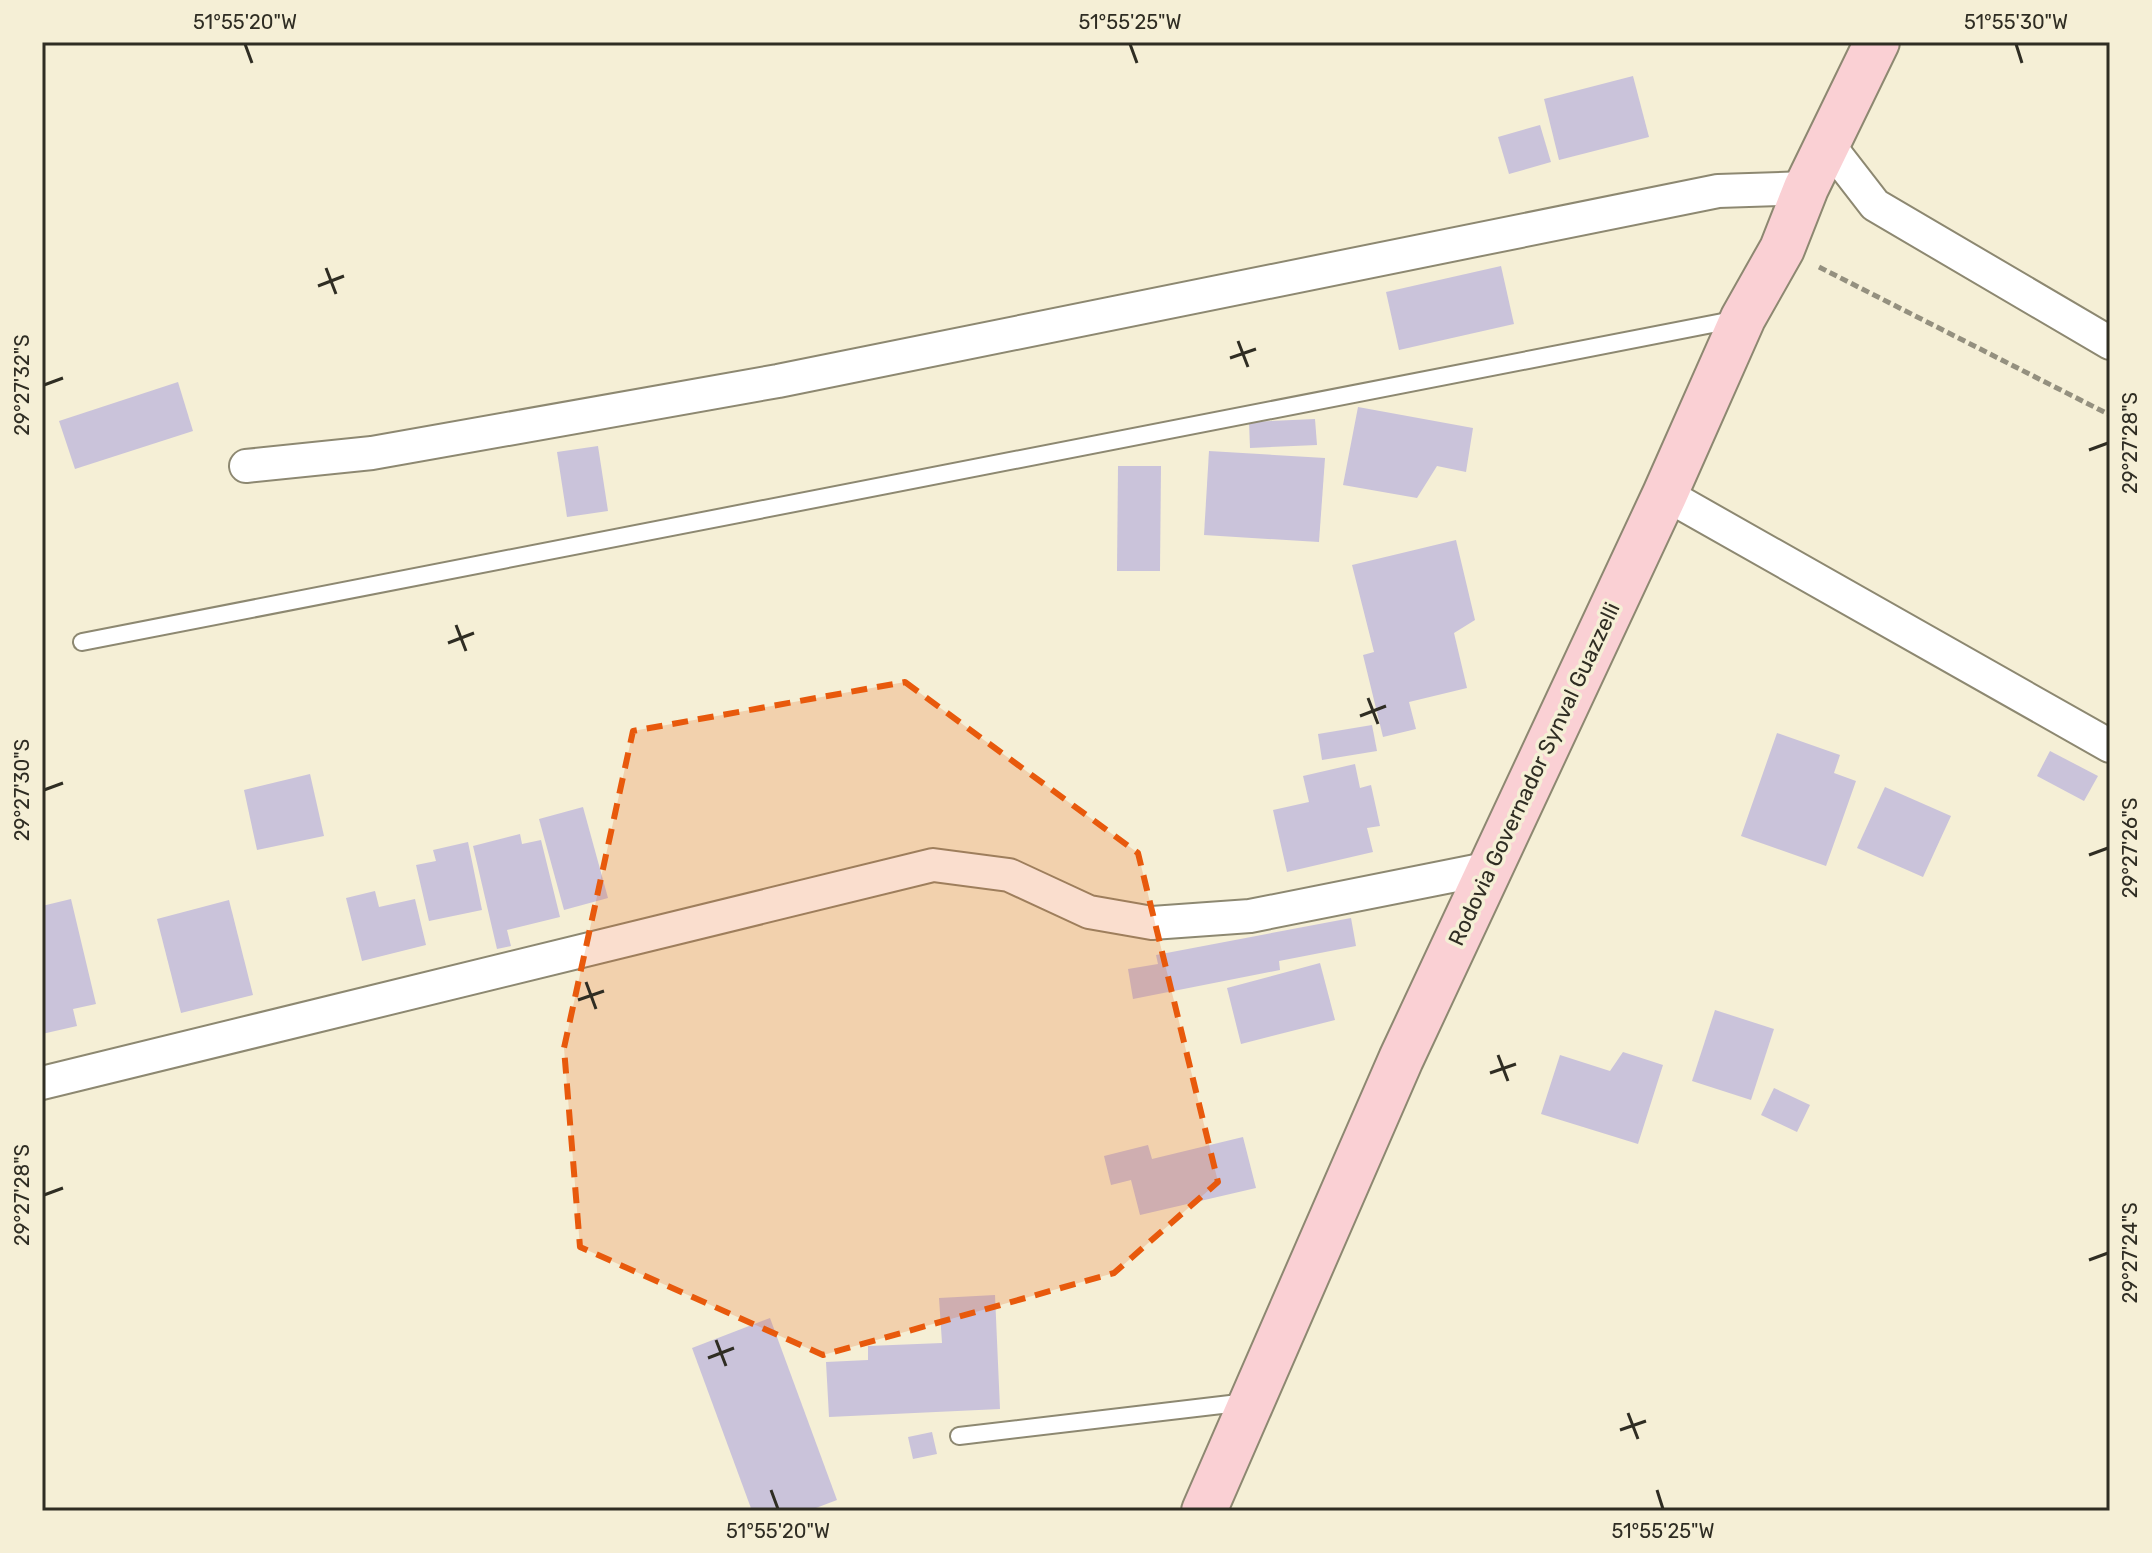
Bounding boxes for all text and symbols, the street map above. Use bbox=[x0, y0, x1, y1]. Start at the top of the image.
text: 51°55'20"W bbox=[193, 10, 297, 34]
text: 51°55'25"W bbox=[1078, 10, 1182, 34]
text: 51°55'30"W bbox=[1964, 10, 2068, 34]
text: 29°27'32"S bbox=[10, 334, 34, 436]
text: 29°27'28"S bbox=[2118, 392, 2142, 494]
street label: Rodovia Governador Synval Guazzelli bbox=[1442, 598, 1626, 950]
text: 29°27'30"S bbox=[10, 739, 34, 841]
text: 29°27'26"S bbox=[2118, 798, 2142, 898]
text: 29°27'28"S bbox=[10, 1144, 34, 1246]
text: 29°27'24"S bbox=[2118, 1202, 2142, 1304]
text: 51°55'20"W bbox=[726, 1519, 830, 1543]
text: 51°55'25"W bbox=[1611, 1519, 1715, 1543]

